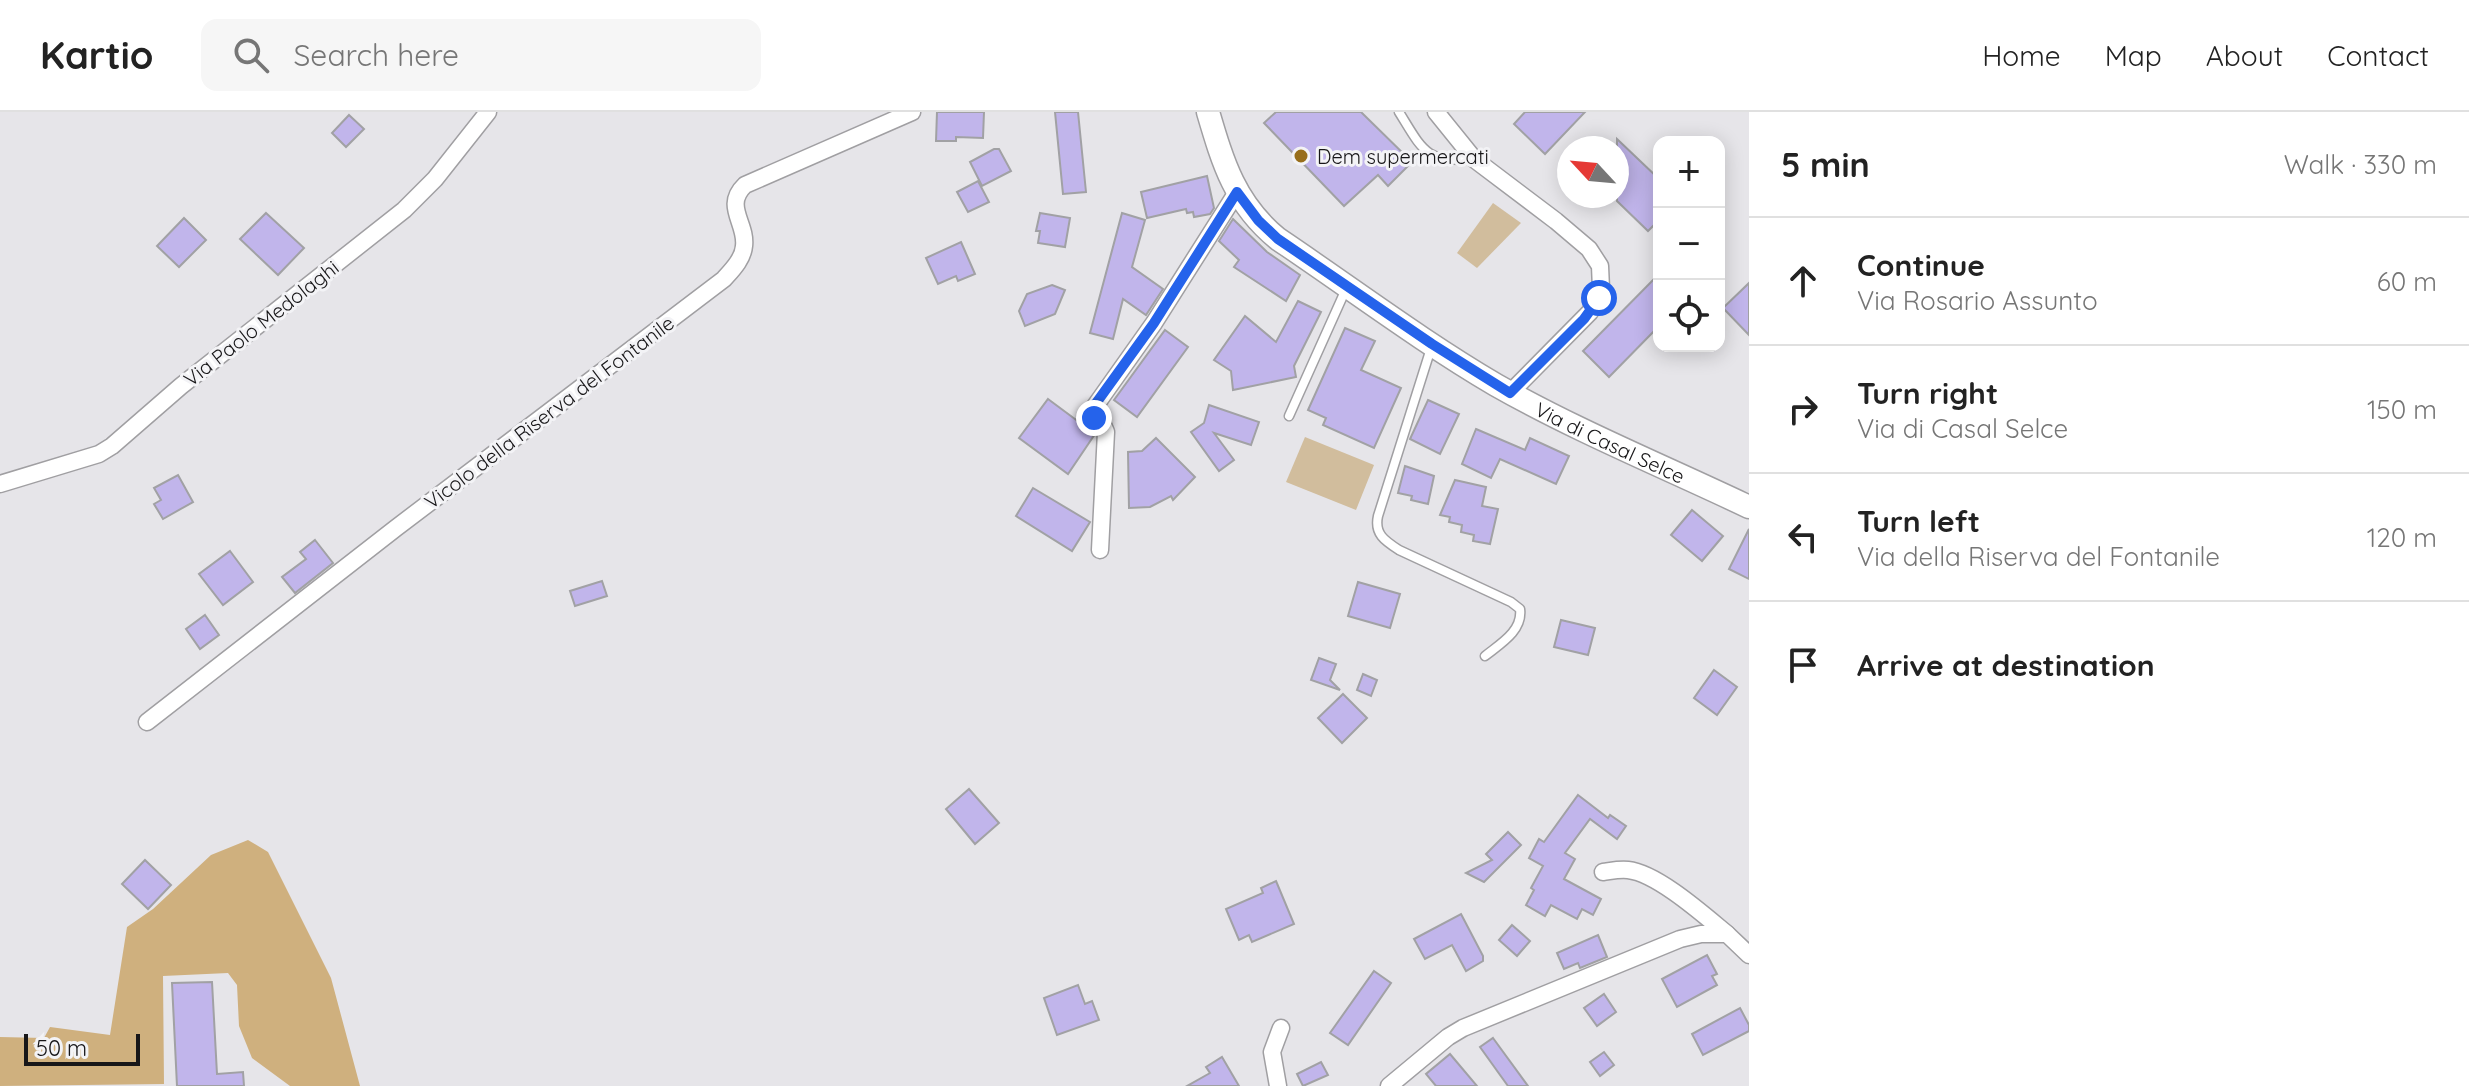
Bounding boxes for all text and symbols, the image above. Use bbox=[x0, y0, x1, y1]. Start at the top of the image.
search box bbox=[201, 19, 761, 91]
text: Kartio bbox=[40, 31, 153, 79]
icon: search bbox=[229, 33, 273, 77]
text: Search here bbox=[293, 36, 459, 74]
text: Home bbox=[1982, 38, 2061, 73]
text: Map bbox=[2105, 38, 2162, 73]
text: About bbox=[2206, 38, 2283, 73]
text: Contact bbox=[2327, 38, 2429, 73]
north arrow bbox=[1557, 136, 1629, 208]
map controls bbox=[1653, 136, 1725, 352]
button: + bbox=[1653, 136, 1725, 208]
text: 5 min bbox=[1781, 143, 1870, 186]
place label: Dem supermercati bbox=[1317, 144, 1489, 169]
marker: Dem supermercati bbox=[1292, 147, 1310, 165]
text: Walk · 330 m bbox=[2284, 148, 2437, 181]
button: − bbox=[1653, 208, 1725, 280]
text: Continue bbox=[1857, 246, 1985, 284]
street label: Via Paolo Medolaghi bbox=[178, 255, 344, 391]
icon: ahead bbox=[1781, 259, 1825, 303]
text: 60 m bbox=[2377, 265, 2437, 298]
route start bbox=[1581, 280, 1617, 316]
button: locate bbox=[1653, 280, 1725, 352]
text: Via Rosario Assunto bbox=[1857, 284, 2098, 317]
street label: Vicolo della Riserva del Fontanile bbox=[419, 310, 679, 514]
text: Turn right bbox=[1857, 374, 1998, 412]
icon: right bbox=[1781, 387, 1825, 431]
text: 150 m bbox=[2367, 393, 2437, 426]
street label: Via di Casal Selce bbox=[1531, 396, 1689, 488]
route end bbox=[1076, 400, 1112, 436]
text: Via di Casal Selce bbox=[1857, 412, 2068, 445]
text: Turn left bbox=[1857, 502, 1980, 540]
icon: left bbox=[1781, 515, 1825, 559]
text: 120 m bbox=[2367, 521, 2437, 554]
text: Via della Riserva del Fontanile bbox=[1857, 540, 2220, 573]
icon: arrive bbox=[1781, 643, 1825, 687]
text: Arrive at destination bbox=[1857, 646, 2155, 684]
scale bar bbox=[24, 1030, 140, 1066]
text: 50 m bbox=[36, 1034, 87, 1062]

